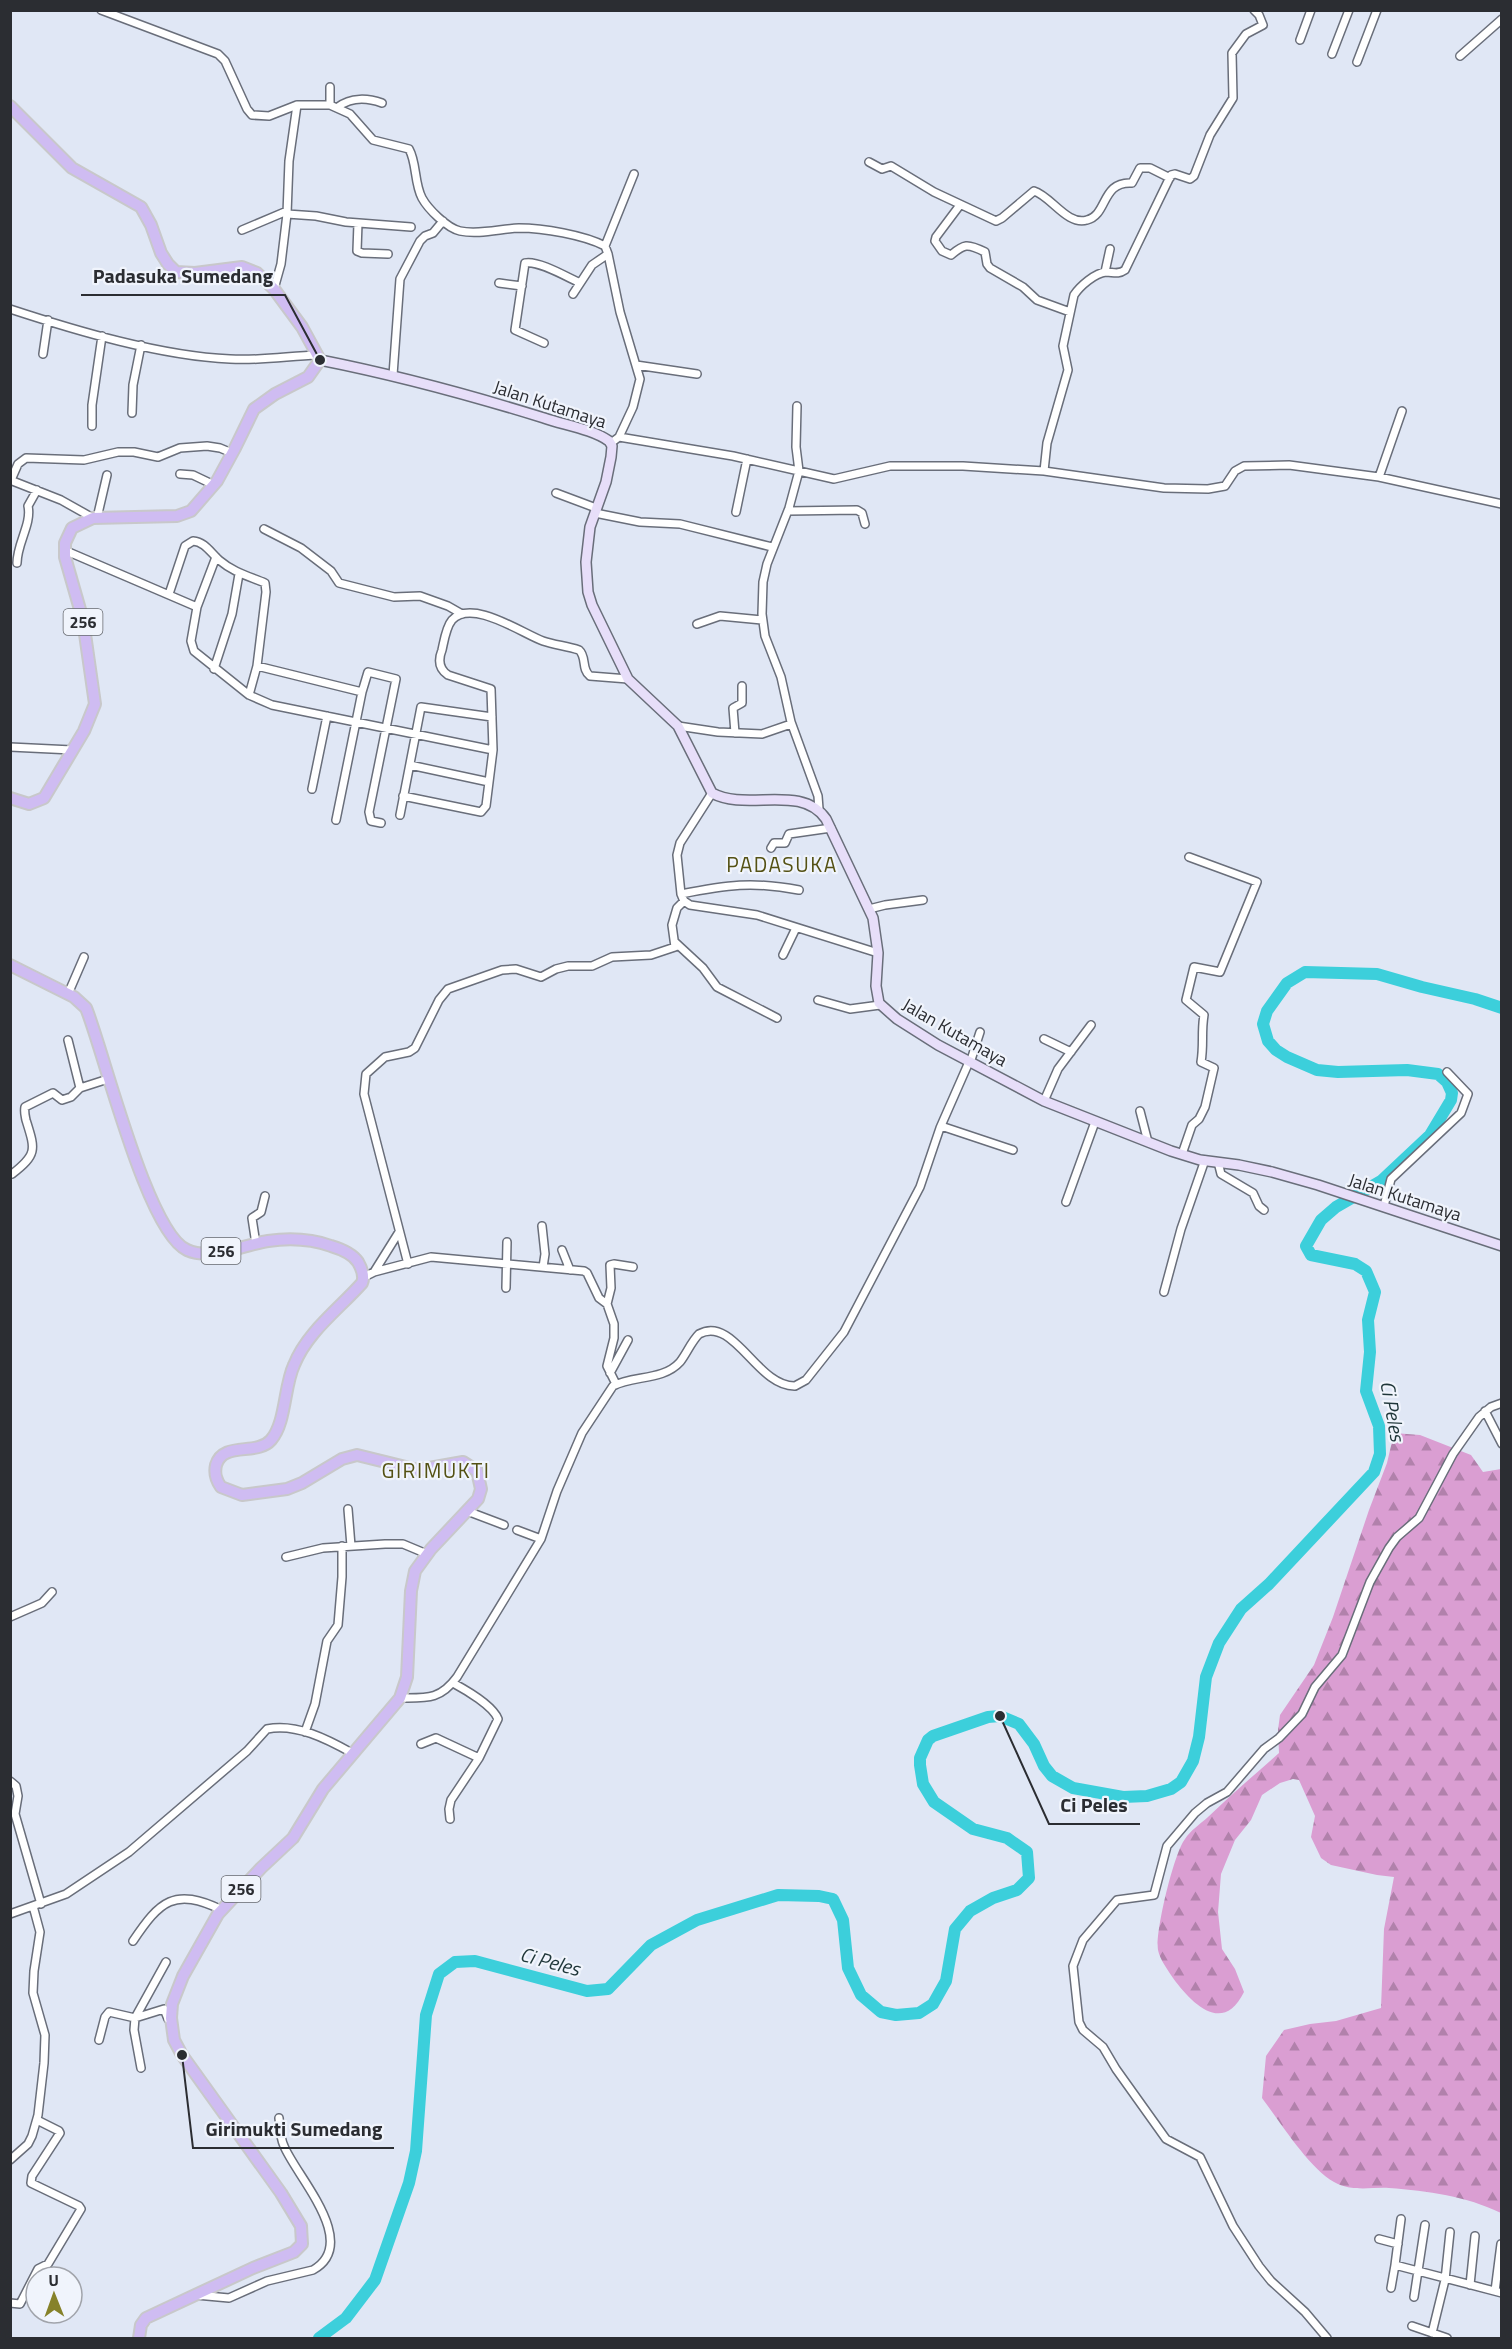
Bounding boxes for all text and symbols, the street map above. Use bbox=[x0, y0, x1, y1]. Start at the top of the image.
callout: Padasuka Sumedang bbox=[81, 257, 285, 295]
text: Padasuka Sumedang bbox=[93, 260, 274, 291]
street label: Jalan Kutamaya bbox=[490, 373, 610, 435]
road number: 256 bbox=[64, 609, 103, 635]
district label: PADASUKA bbox=[726, 848, 838, 880]
street label: Jalan Kutamaya bbox=[897, 991, 1013, 1073]
street label: Jalan Kutamaya bbox=[1345, 1166, 1465, 1228]
road number: 256 bbox=[202, 1238, 240, 1264]
water label: Ci Peles bbox=[1372, 1378, 1414, 1445]
district label: GIRIMUKTI bbox=[381, 1454, 491, 1486]
callout: Ci Peles bbox=[1049, 1786, 1140, 1824]
text: Ci Peles bbox=[1060, 1789, 1128, 1820]
road number: 256 bbox=[222, 1876, 260, 1902]
water label: Ci Peles bbox=[517, 1938, 585, 1984]
callout: Girimukti Sumedang bbox=[193, 2110, 394, 2148]
text: Girimukti Sumedang bbox=[206, 2113, 383, 2144]
north arrow bbox=[24, 2265, 84, 2325]
text: U bbox=[48, 2268, 59, 2292]

